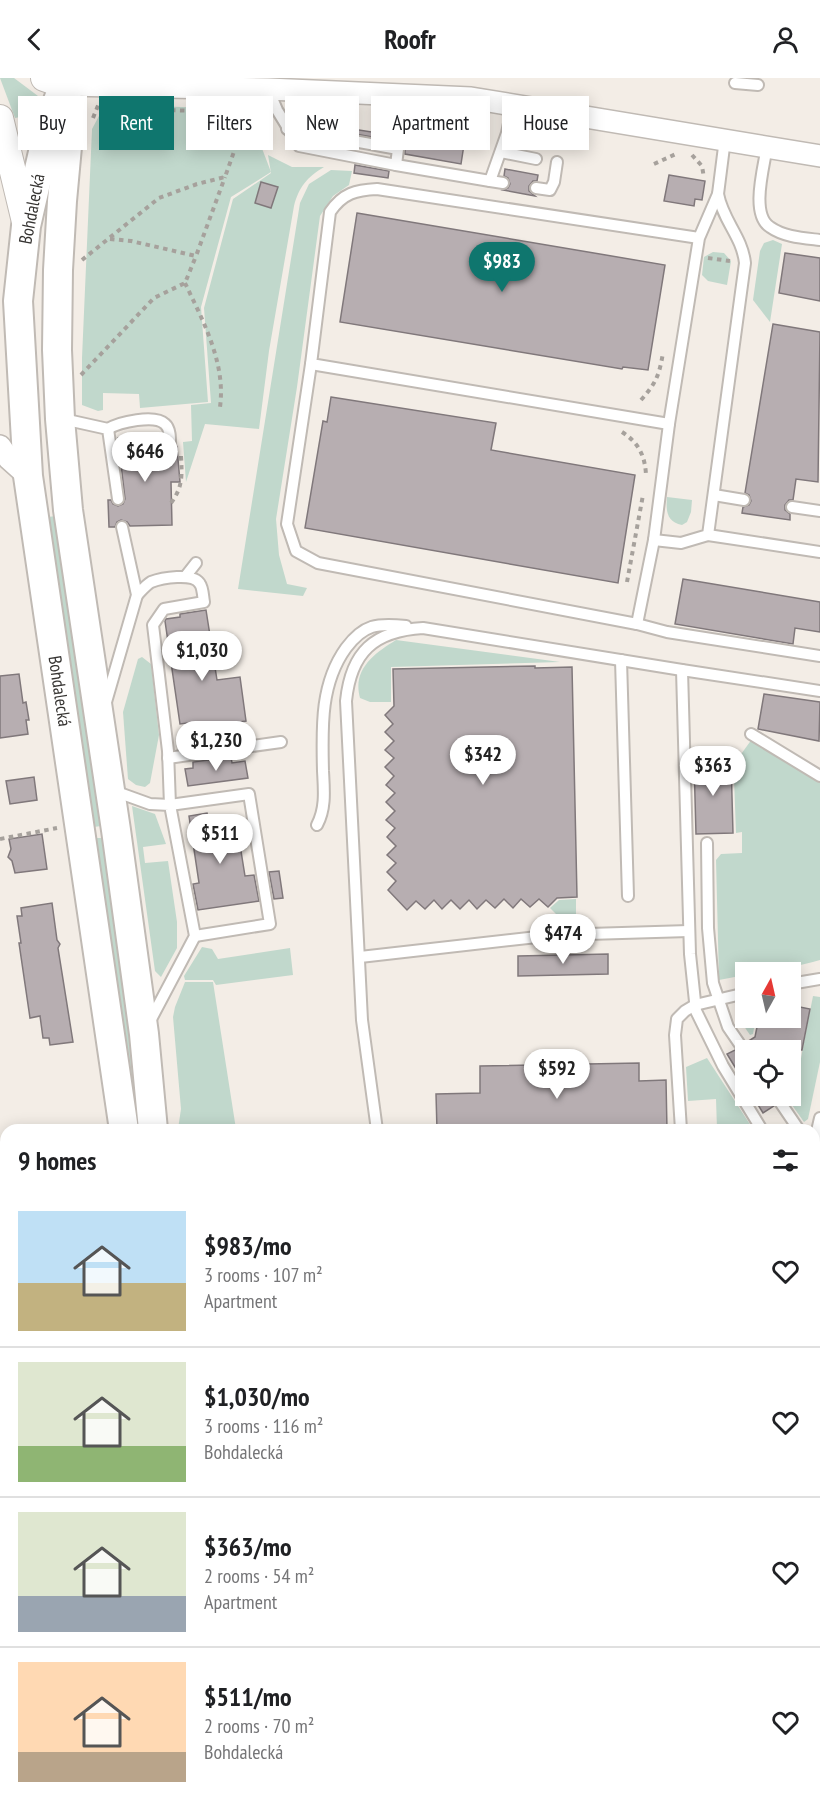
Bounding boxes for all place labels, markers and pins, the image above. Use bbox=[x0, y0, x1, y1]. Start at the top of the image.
pin: $983 bbox=[466, 242, 538, 293]
pin: $646 bbox=[109, 432, 181, 483]
pin: $1,030 bbox=[153, 631, 251, 682]
pin: $1,230 bbox=[167, 721, 265, 772]
pin: $342 bbox=[447, 735, 519, 786]
pin: $363 bbox=[677, 746, 749, 797]
pin: $511 bbox=[184, 814, 256, 865]
pin: $474 bbox=[527, 914, 599, 965]
pin: $592 bbox=[521, 1049, 593, 1100]

